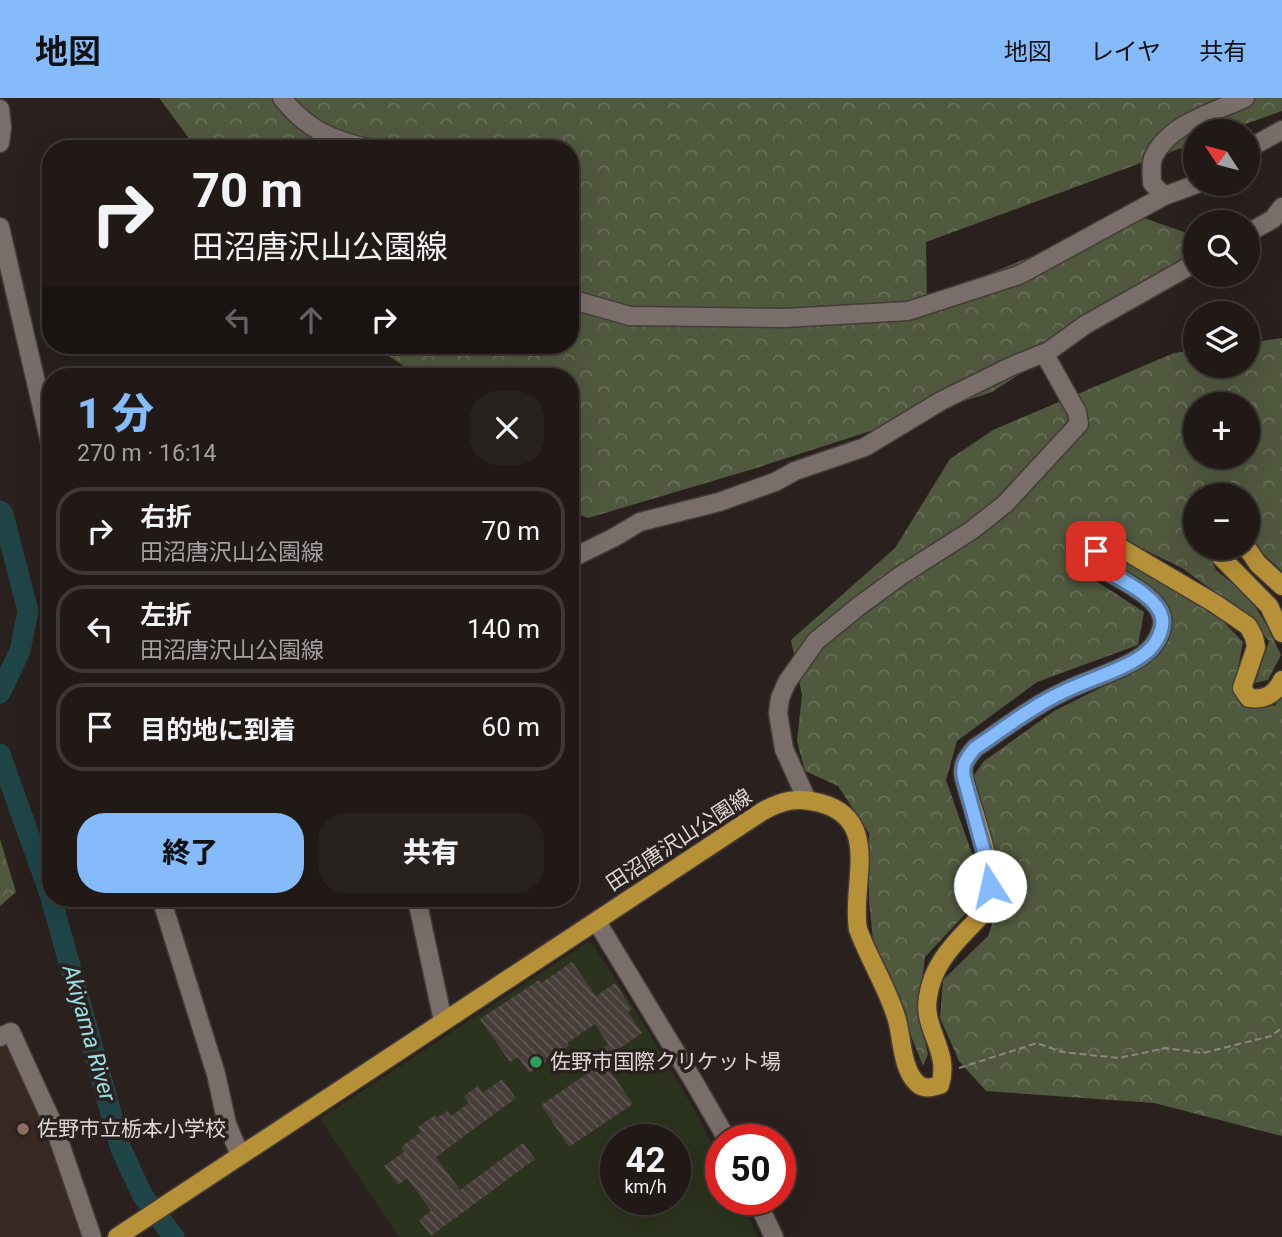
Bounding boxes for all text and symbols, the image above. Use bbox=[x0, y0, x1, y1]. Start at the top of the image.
text: 地図 bbox=[35, 32, 101, 71]
text: 地図 bbox=[1004, 38, 1052, 66]
text: レイヤ bbox=[1090, 38, 1161, 66]
text: 共有 bbox=[1199, 38, 1247, 66]
north arrow bbox=[1183, 119, 1260, 196]
map controls bbox=[1183, 119, 1260, 560]
text: 70 m bbox=[192, 162, 303, 219]
icon: right bbox=[77, 168, 168, 259]
button: search bbox=[1183, 210, 1260, 287]
text: 田沼唐沢山公園線 bbox=[192, 228, 448, 266]
icon: left bbox=[219, 301, 257, 339]
icon: ahead bbox=[292, 301, 330, 339]
icon: right bbox=[365, 301, 403, 339]
button: layers bbox=[1183, 301, 1260, 378]
text: 1 分 bbox=[77, 389, 154, 438]
button: close bbox=[470, 391, 544, 465]
button: + bbox=[1183, 392, 1260, 469]
text: 270 m · 16:14 bbox=[77, 440, 216, 467]
button: − bbox=[1183, 483, 1260, 560]
text: 右折 bbox=[140, 502, 192, 532]
icon: right bbox=[81, 512, 119, 550]
text: 70 m bbox=[482, 516, 540, 546]
pin bbox=[1066, 521, 1126, 581]
icon: arrive bbox=[1077, 532, 1115, 570]
text: 田沼唐沢山公園線 bbox=[140, 539, 324, 566]
text: 左折 bbox=[140, 600, 192, 630]
icon: left bbox=[81, 610, 119, 648]
text: 140 m bbox=[467, 614, 540, 644]
text: 田沼唐沢山公園線 bbox=[140, 637, 324, 664]
icon: arrive bbox=[81, 708, 119, 746]
text: 60 m bbox=[482, 712, 540, 742]
text: 目的地に到着 bbox=[140, 715, 296, 745]
street label: 田沼唐沢山公園線 bbox=[602, 784, 756, 896]
button: 終了 bbox=[77, 813, 304, 893]
button: 共有 bbox=[318, 813, 544, 893]
position arrow bbox=[953, 849, 1027, 923]
water label: Akiyama River bbox=[56, 961, 122, 1106]
place label: 佐野市国際クリケット場 bbox=[550, 1050, 781, 1074]
marker: 佐野市国際クリケット場 bbox=[528, 1054, 544, 1070]
place label: 佐野市立栃本小学校 bbox=[37, 1117, 226, 1141]
marker: 佐野市立栃本小学校 bbox=[15, 1121, 31, 1137]
speed limit sign: 50 bbox=[705, 1124, 796, 1215]
text: 42 bbox=[625, 1140, 666, 1181]
text: km/h bbox=[624, 1176, 667, 1197]

